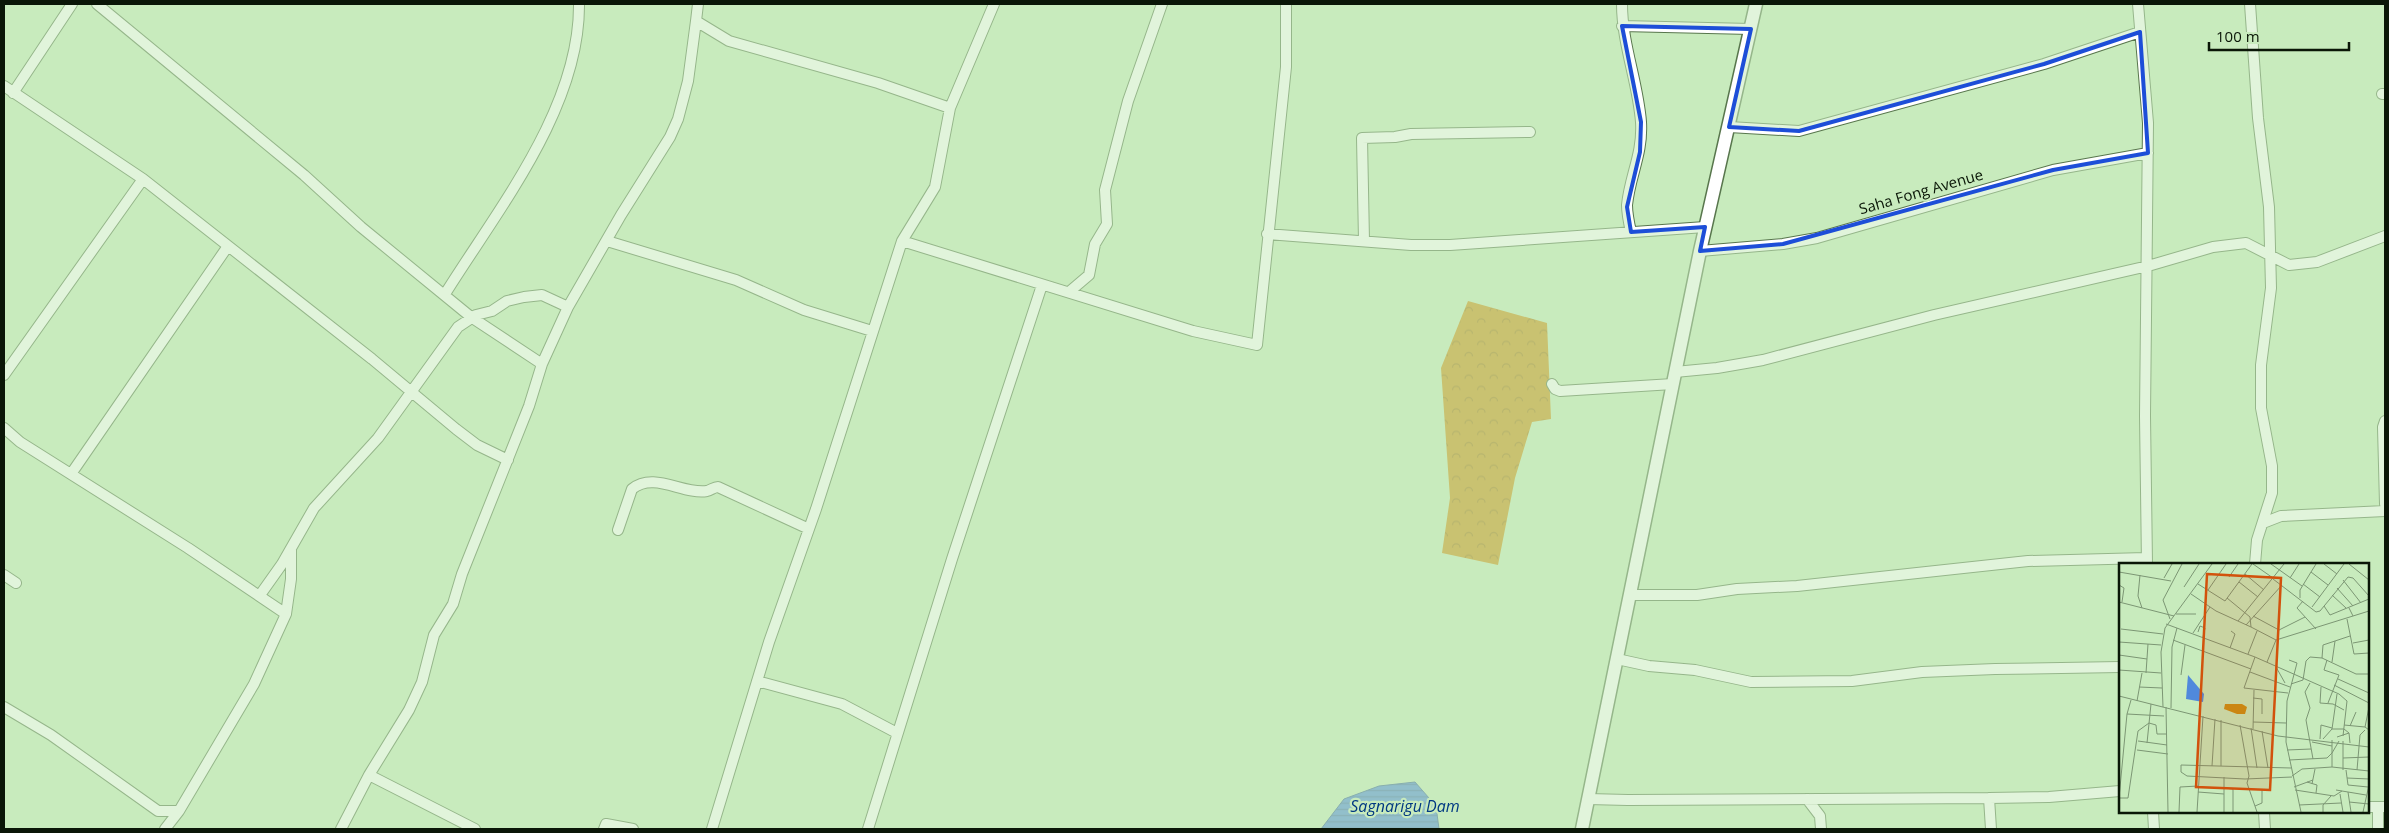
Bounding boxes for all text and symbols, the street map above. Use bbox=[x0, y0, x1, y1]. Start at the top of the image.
scale bar bbox=[2209, 20, 2349, 52]
text: 100 m bbox=[2216, 26, 2260, 46]
street label: Saha Fong Avenue bbox=[1856, 164, 1985, 218]
inset map bbox=[2119, 563, 2369, 813]
water label: Sagnarigu Dam bbox=[1350, 795, 1460, 817]

